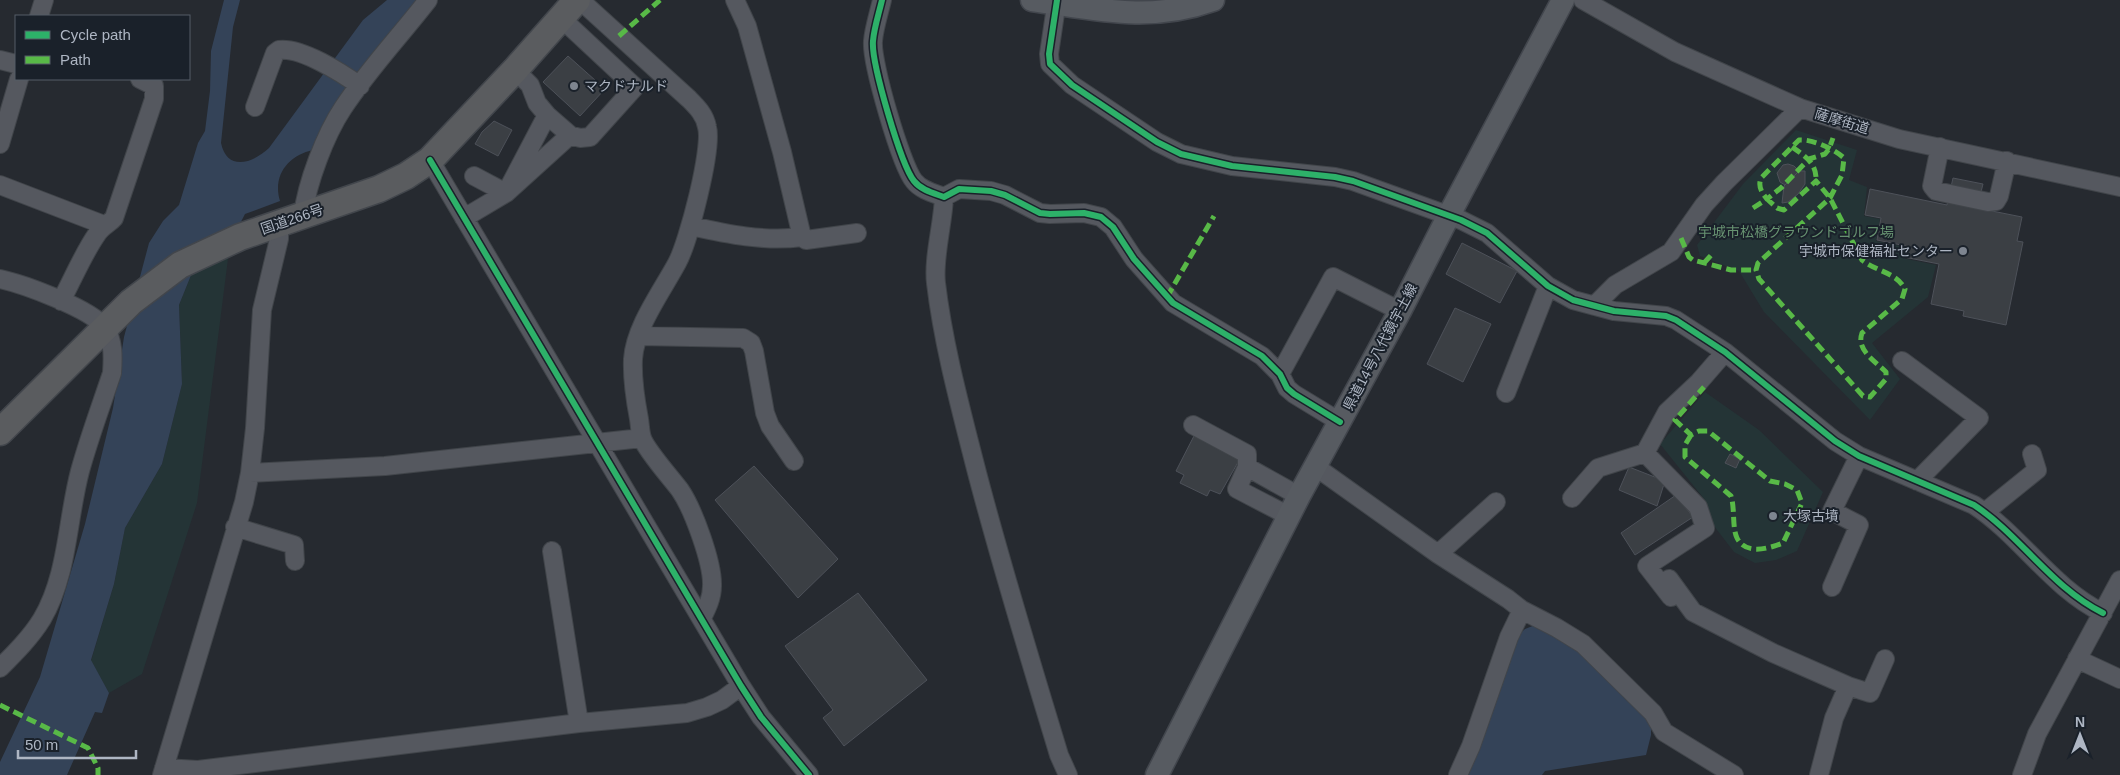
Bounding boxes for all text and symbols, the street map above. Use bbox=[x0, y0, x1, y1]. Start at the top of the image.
legend bbox=[15, 15, 190, 80]
text: Cycle path bbox=[60, 26, 131, 43]
text: Path bbox=[60, 51, 91, 68]
place label: マクドナルド bbox=[584, 78, 668, 94]
marker: マクドナルド bbox=[568, 80, 580, 92]
street label: 薩摩街道 bbox=[1813, 105, 1871, 137]
street label: 国道266号 bbox=[258, 201, 326, 237]
park label: 宇城市松橋グラウンドゴルフ場 bbox=[1698, 224, 1894, 240]
place label: 宇城市保健福祉センター bbox=[1799, 243, 1953, 259]
marker: 宇城市保健福祉センター bbox=[1957, 245, 1969, 257]
street label: 県道14号八代鏡宇土線 bbox=[1340, 281, 1420, 413]
place label: 大塚古墳 bbox=[1783, 508, 1839, 524]
marker: 大塚古墳 bbox=[1767, 510, 1779, 522]
north arrow bbox=[2055, 710, 2105, 760]
text: N bbox=[2075, 714, 2085, 730]
scale bar bbox=[18, 728, 135, 760]
text: 50 m bbox=[25, 736, 58, 753]

